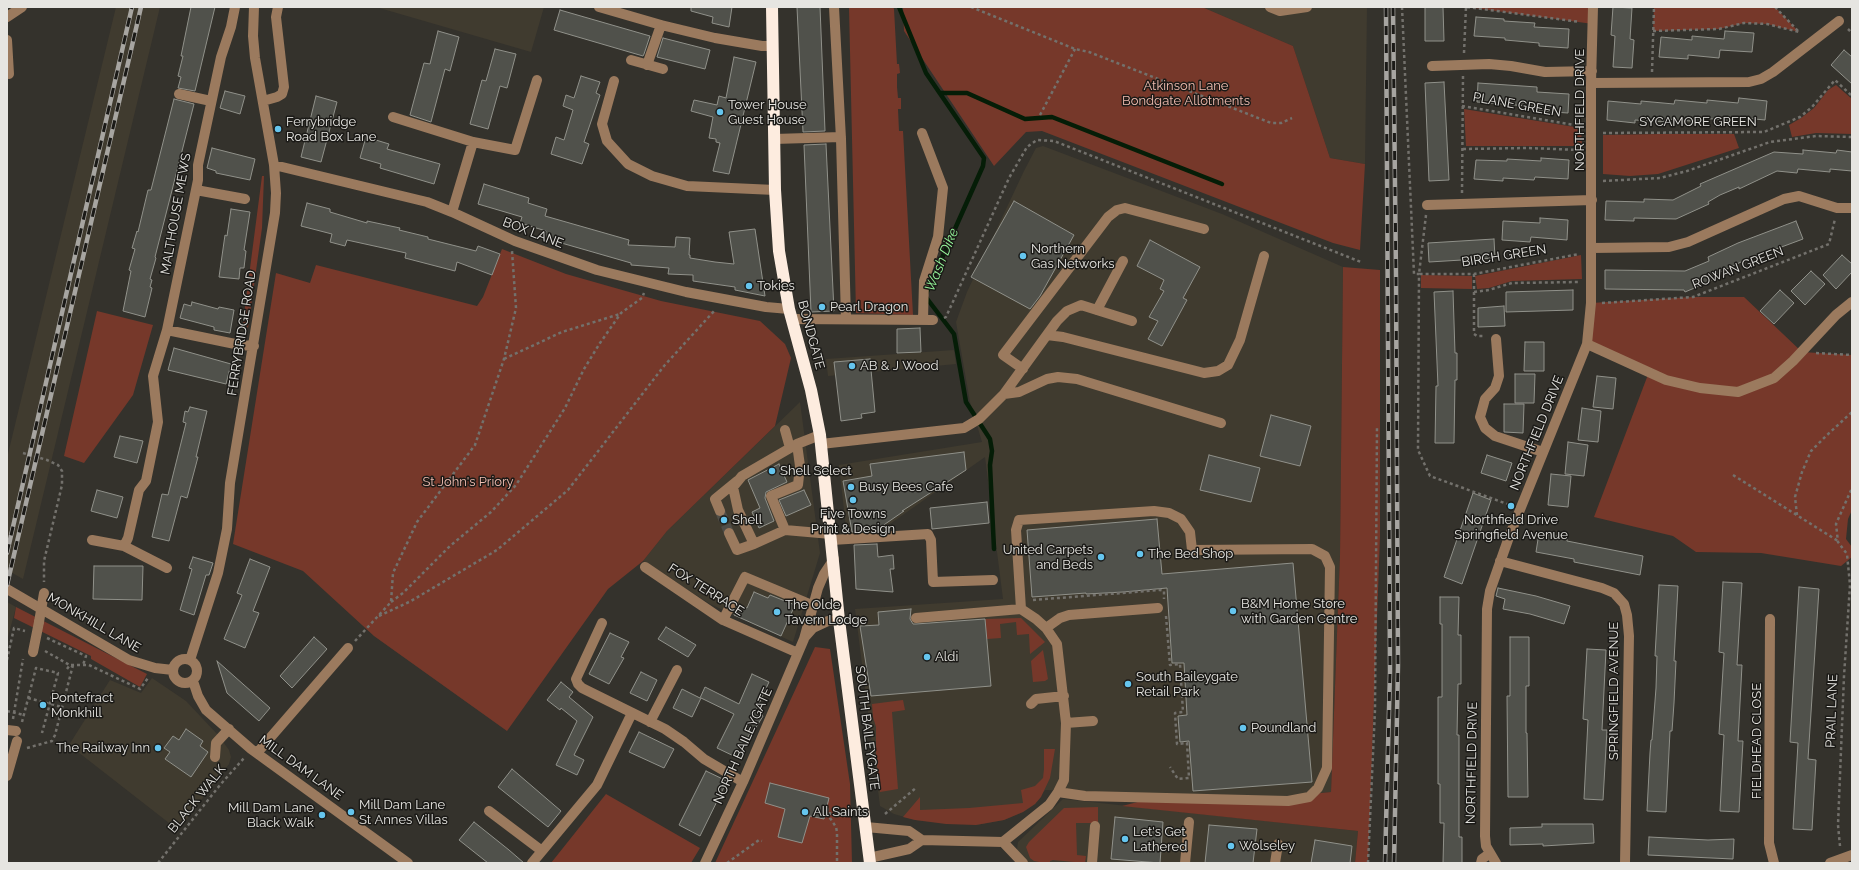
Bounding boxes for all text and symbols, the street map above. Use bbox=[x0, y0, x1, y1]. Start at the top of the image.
street label: NORTHFIELD DRIVE bbox=[1572, 49, 1588, 171]
park label: Atkinson Lane Bondgate Allotments bbox=[1122, 78, 1250, 109]
street label: PLANE GREEN bbox=[1472, 90, 1562, 120]
place label: Tower House Guest House bbox=[728, 97, 807, 128]
marker: Tower House Guest House bbox=[715, 107, 725, 117]
place label: Ferrybridge Road Box Lane bbox=[286, 114, 376, 145]
street label: SYCAMORE GREEN bbox=[1639, 114, 1757, 130]
marker: Ferrybridge Road Box Lane bbox=[273, 124, 283, 134]
street label: MALTHOUSE MEWS bbox=[158, 152, 194, 276]
street label: BOX LANE bbox=[500, 214, 566, 252]
water label: Wash Dike bbox=[922, 226, 962, 294]
place label: Northern Gas Networks bbox=[1031, 241, 1115, 272]
street label: BIRCH GREEN bbox=[1460, 242, 1548, 270]
street label: ROWAN GREEN bbox=[1690, 243, 1786, 293]
marker: Northern Gas Networks bbox=[1018, 251, 1028, 261]
street label: FERRYBRIDGE ROAD bbox=[224, 269, 260, 397]
place label: Tokies bbox=[757, 278, 795, 294]
marker: Tokies bbox=[744, 281, 754, 291]
street label: BONDGATE bbox=[794, 299, 828, 371]
place label: Pearl Dragon bbox=[830, 299, 908, 315]
marker: Pearl Dragon bbox=[817, 302, 827, 312]
place label: AB & J Wood bbox=[860, 358, 939, 374]
marker: AB & J Wood bbox=[847, 361, 857, 371]
street label: NORTHFIELD DRIVE bbox=[1507, 373, 1567, 493]
place label: Shell Select bbox=[780, 463, 852, 479]
marker: Shell Select bbox=[767, 466, 777, 476]
park label: St John's Priory bbox=[422, 474, 514, 490]
place label: Busy Bees Cafe bbox=[859, 479, 953, 495]
marker: Busy Bees Cafe bbox=[846, 482, 856, 492]
marker: Five Towns Print & Design bbox=[848, 495, 858, 505]
marker: Northfield Drive Springfield Avenue bbox=[1506, 501, 1516, 511]
place label: Five Towns Print & Design bbox=[811, 506, 895, 537]
place label: Shell bbox=[732, 512, 762, 528]
place label: Northfield Drive Springfield Avenue bbox=[1454, 512, 1568, 543]
marker: Shell bbox=[719, 515, 729, 525]
place label: United Carpets and Beds bbox=[1003, 542, 1093, 573]
place label: The Bed Shop bbox=[1148, 546, 1233, 562]
marker: The Bed Shop bbox=[1135, 549, 1145, 559]
marker: United Carpets and Beds bbox=[1096, 552, 1106, 562]
street label: FOX TERRACE bbox=[665, 560, 747, 620]
street label: MONKHILL LANE bbox=[45, 590, 143, 656]
place label: B&M Home Store with Garden Centre bbox=[1241, 596, 1357, 627]
place label: The Olde Tavern Lodge bbox=[785, 597, 867, 628]
marker: B&M Home Store with Garden Centre bbox=[1228, 606, 1238, 616]
marker: The Olde Tavern Lodge bbox=[772, 607, 782, 617]
street label: SPRINGFIELD AVENUE bbox=[1606, 622, 1622, 760]
place label: Aldi bbox=[935, 649, 958, 665]
marker: Aldi bbox=[922, 652, 932, 662]
street label: SOUTH BAILEYGATE bbox=[852, 665, 882, 791]
place label: South Baileygate Retail Park bbox=[1136, 669, 1238, 700]
street label: PRAIL LANE bbox=[1823, 674, 1841, 748]
marker: South Baileygate Retail Park bbox=[1123, 679, 1133, 689]
street label: FIELDHEAD CLOSE bbox=[1749, 683, 1765, 799]
street label: NORTH BAILEYGATE bbox=[710, 685, 776, 807]
place label: Pontefract Monkhill bbox=[51, 690, 113, 721]
marker: Pontefract Monkhill bbox=[38, 700, 48, 710]
street label: NORTHFIELD DRIVE bbox=[1463, 702, 1481, 824]
place label: Poundland bbox=[1251, 720, 1316, 736]
marker: Poundland bbox=[1238, 723, 1248, 733]
street label: MILL DAM LANE bbox=[256, 732, 346, 804]
place label: The Railway Inn bbox=[56, 740, 150, 756]
marker: The Railway Inn bbox=[153, 743, 163, 753]
street label: BLACK WALK bbox=[165, 762, 229, 836]
place label: Mill Dam Lane St Annes Villas bbox=[359, 797, 448, 828]
place label: Mill Dam Lane Black Walk bbox=[228, 800, 314, 831]
place label: All Saints bbox=[813, 804, 868, 820]
marker: Mill Dam Lane St Annes Villas bbox=[346, 807, 356, 817]
marker: All Saints bbox=[800, 807, 810, 817]
marker: Mill Dam Lane Black Walk bbox=[317, 810, 327, 820]
place label: Let's Get Lathered bbox=[1133, 824, 1187, 855]
marker: Let's Get Lathered bbox=[1120, 834, 1130, 844]
place label: Wolseley bbox=[1239, 838, 1295, 854]
marker: Wolseley bbox=[1226, 841, 1236, 851]

